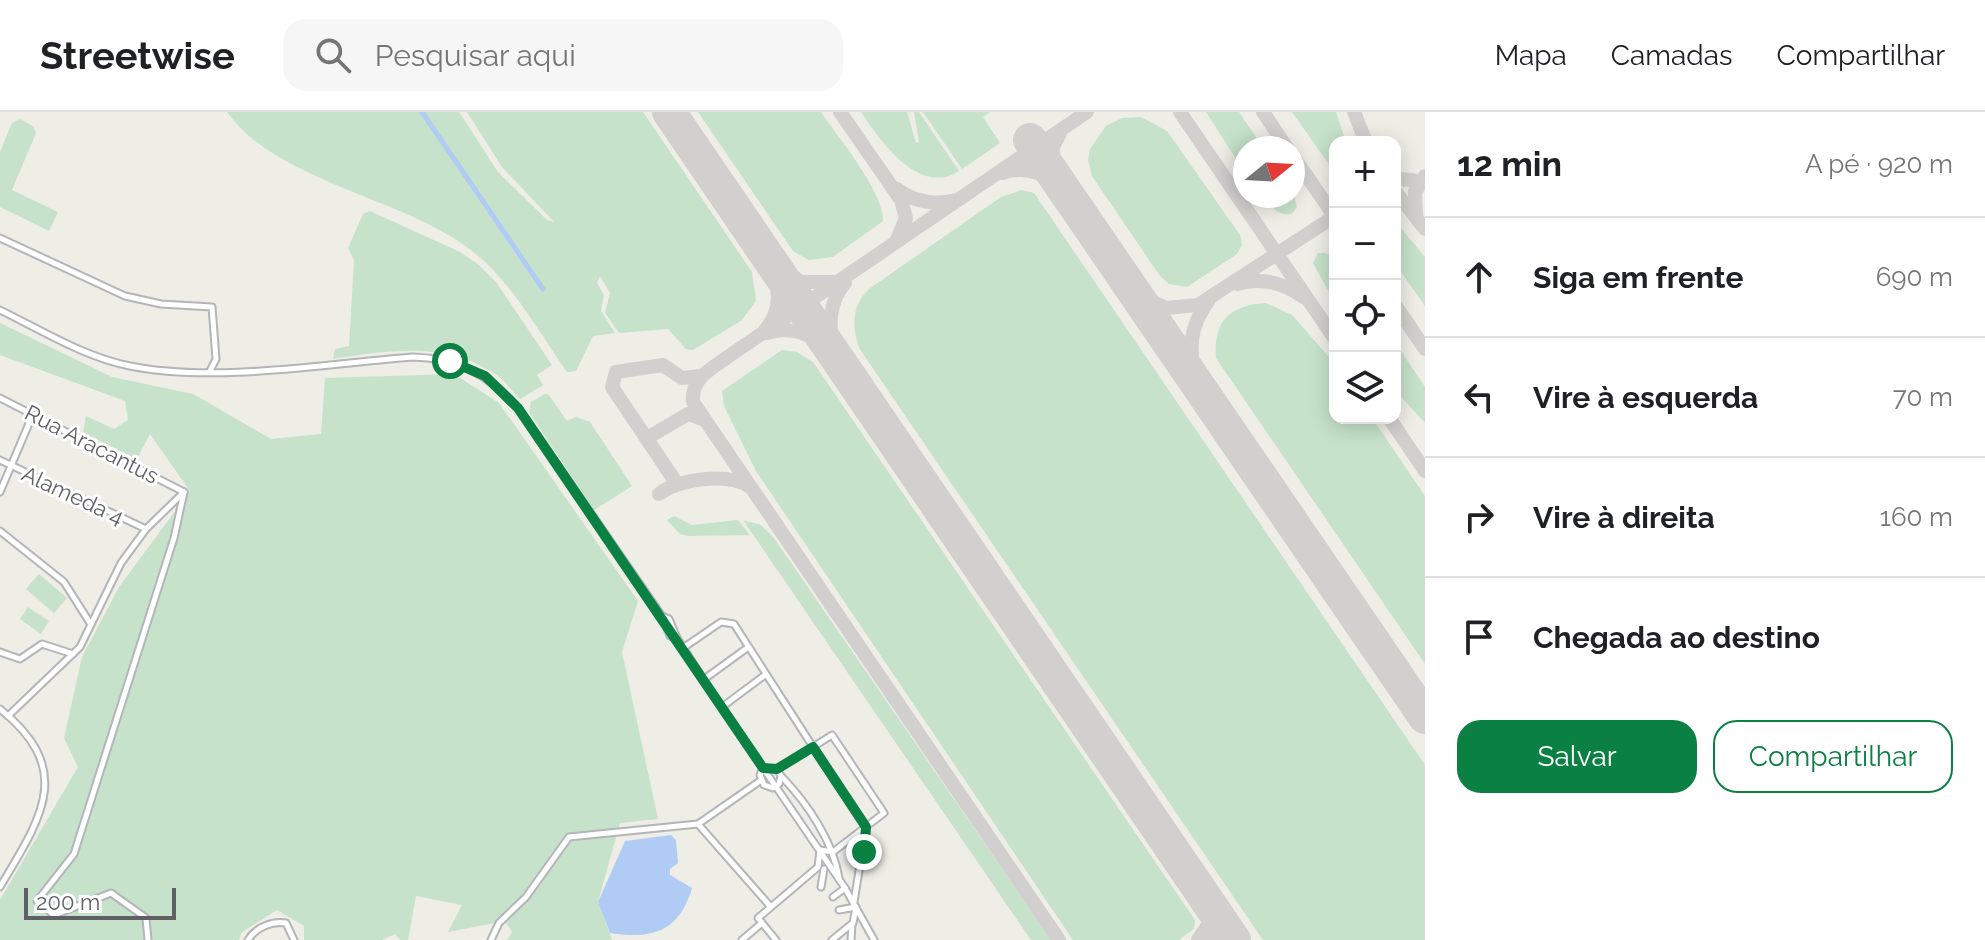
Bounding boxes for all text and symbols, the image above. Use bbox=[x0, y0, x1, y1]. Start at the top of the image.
search box bbox=[283, 19, 843, 91]
text: Streetwise bbox=[40, 33, 235, 78]
icon: search bbox=[311, 33, 355, 77]
text: Pesquisar aqui bbox=[375, 38, 576, 73]
text: Mapa bbox=[1495, 39, 1567, 72]
text: Camadas bbox=[1611, 39, 1733, 72]
text: Compartilhar bbox=[1777, 39, 1945, 72]
north arrow bbox=[1233, 136, 1305, 208]
map controls bbox=[1329, 136, 1401, 424]
button: + bbox=[1329, 136, 1401, 208]
text: 12 min bbox=[1457, 144, 1562, 184]
text: A pé · 920 m bbox=[1805, 149, 1953, 179]
button: − bbox=[1329, 208, 1401, 280]
icon: ahead bbox=[1457, 255, 1501, 299]
text: Siga em frente bbox=[1533, 260, 1743, 295]
text: 690 m bbox=[1876, 262, 1953, 292]
button: locate bbox=[1329, 280, 1401, 352]
route start bbox=[432, 343, 468, 379]
button: layers bbox=[1329, 352, 1401, 424]
icon: left bbox=[1457, 375, 1501, 419]
text: Vire à esquerda bbox=[1533, 380, 1758, 415]
text: 70 m bbox=[1893, 382, 1953, 412]
street label: Rua Aracantus bbox=[21, 399, 163, 489]
street label: Alameda 4 bbox=[18, 460, 128, 530]
icon: right bbox=[1457, 495, 1501, 539]
text: Vire à direita bbox=[1533, 500, 1715, 535]
text: 160 m bbox=[1880, 502, 1953, 532]
icon: arrive bbox=[1457, 615, 1501, 659]
text: Chegada ao destino bbox=[1533, 620, 1820, 655]
button: Salvar bbox=[1457, 720, 1697, 793]
button: Compartilhar bbox=[1713, 720, 1953, 793]
route end bbox=[846, 834, 882, 870]
scale bar bbox=[24, 884, 176, 920]
text: 200 m bbox=[36, 889, 100, 915]

